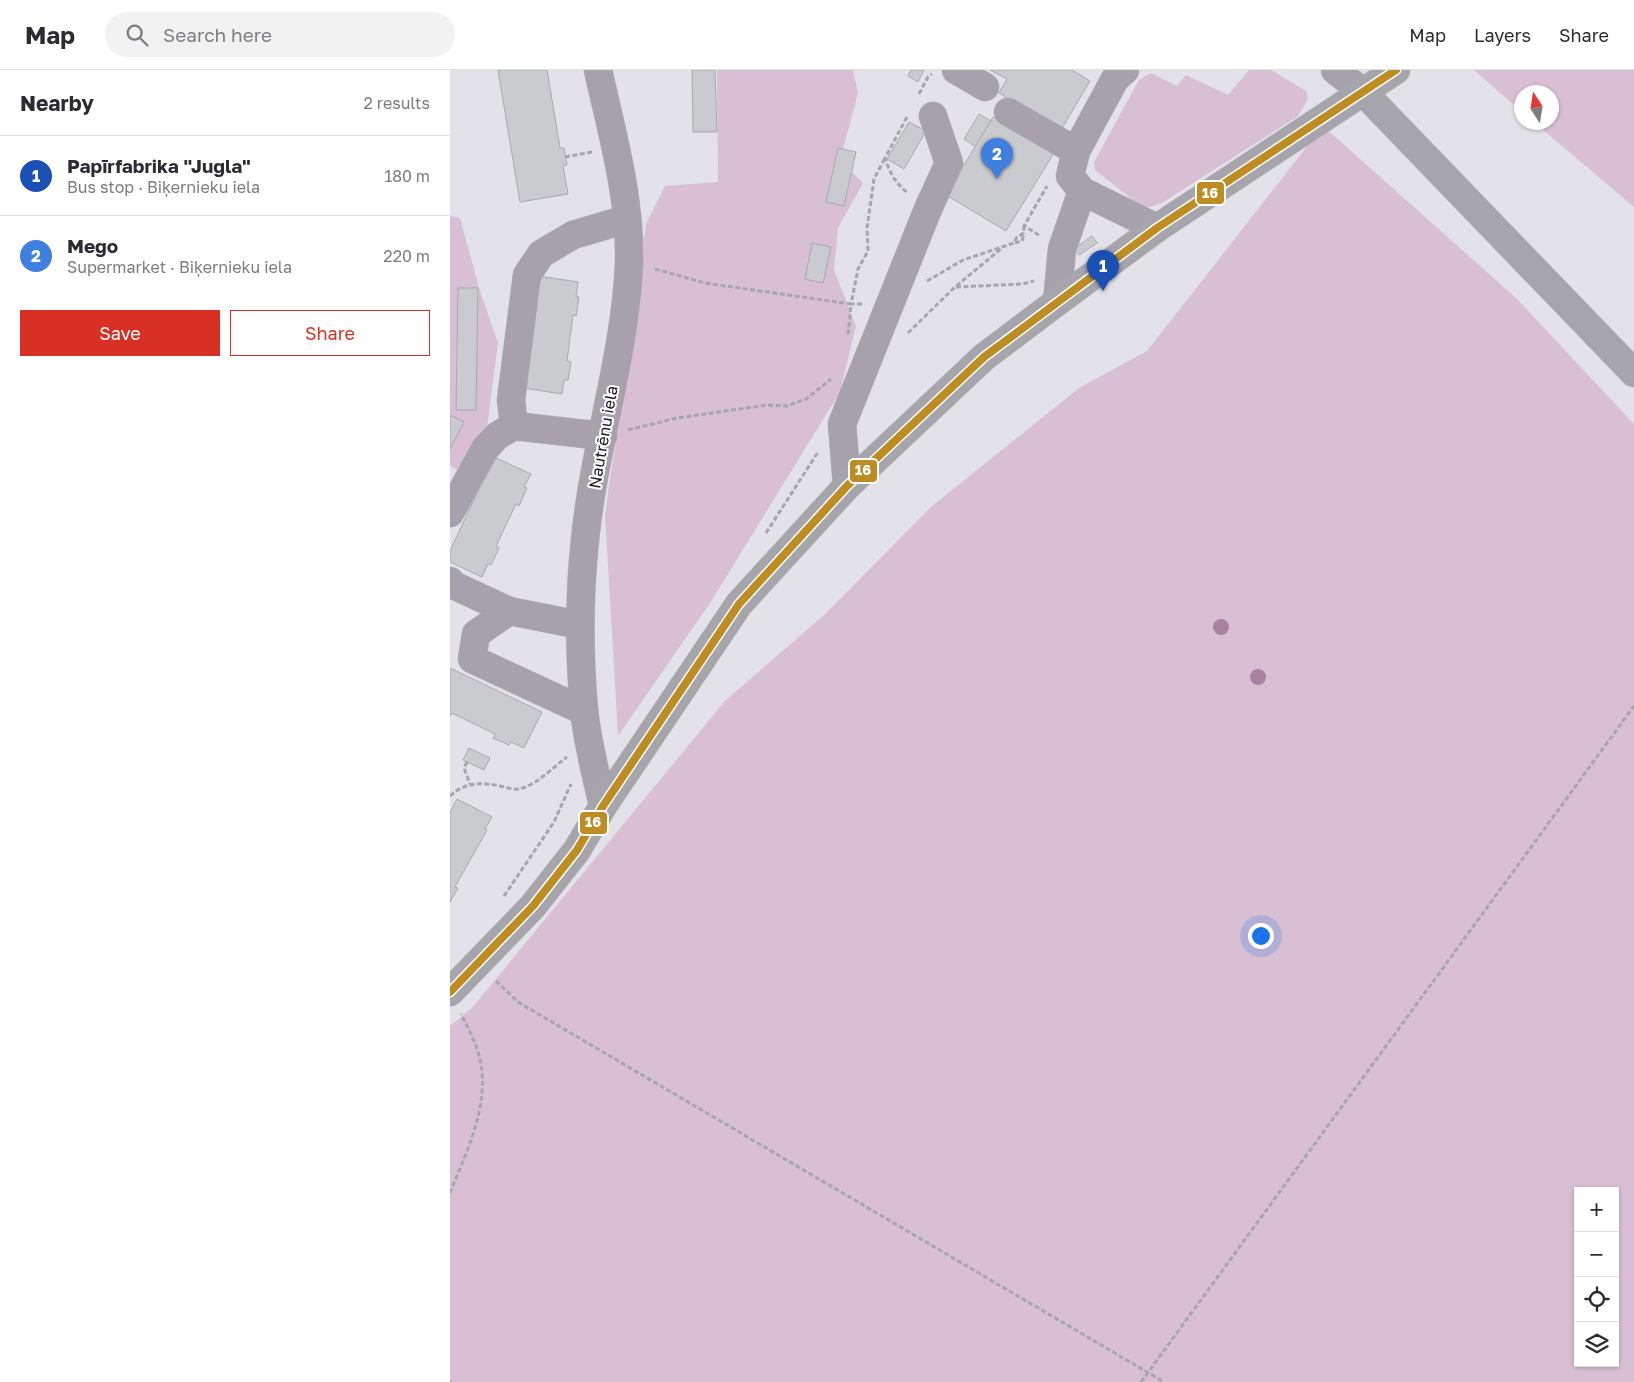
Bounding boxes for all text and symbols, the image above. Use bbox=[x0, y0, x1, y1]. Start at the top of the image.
search box bbox=[105, 12, 455, 57]
text: Map bbox=[25, 20, 75, 49]
icon: search bbox=[123, 21, 151, 49]
text: Search here bbox=[163, 23, 272, 46]
text: Map bbox=[1409, 24, 1446, 46]
text: Layers bbox=[1474, 24, 1531, 46]
text: Share bbox=[1559, 24, 1609, 46]
north arrow bbox=[1514, 85, 1559, 130]
text: Nearby bbox=[20, 90, 94, 116]
text: 2 results bbox=[364, 93, 430, 113]
pin: 2 bbox=[981, 138, 1013, 179]
text: Papīrfabrika "Jugla" bbox=[67, 154, 251, 177]
text: 1 bbox=[32, 166, 40, 186]
text: 180 m bbox=[384, 166, 430, 186]
text: Bus stop · Biķernieku iela bbox=[67, 177, 260, 197]
line badge: 16 bbox=[1196, 181, 1225, 205]
text: 16 bbox=[1202, 184, 1218, 201]
text: Mego bbox=[67, 234, 118, 257]
text: 2 bbox=[31, 246, 41, 266]
text: 220 m bbox=[383, 246, 430, 266]
pin: 1 bbox=[1087, 250, 1119, 291]
text: Supermarket · Biķernieku iela bbox=[67, 257, 292, 277]
button: Save bbox=[20, 310, 220, 356]
button: Share bbox=[230, 310, 430, 356]
street label: Nautrēnu iela bbox=[584, 384, 622, 490]
line badge: 16 bbox=[849, 459, 878, 483]
text: 16 bbox=[855, 461, 871, 478]
line badge: 16 bbox=[579, 811, 608, 835]
text: 16 bbox=[585, 813, 601, 830]
your location bbox=[1248, 923, 1274, 949]
map controls bbox=[1574, 1187, 1619, 1367]
button: + bbox=[1574, 1187, 1619, 1232]
button: − bbox=[1574, 1232, 1619, 1277]
button: locate bbox=[1574, 1277, 1619, 1322]
button: layers bbox=[1574, 1322, 1619, 1367]

